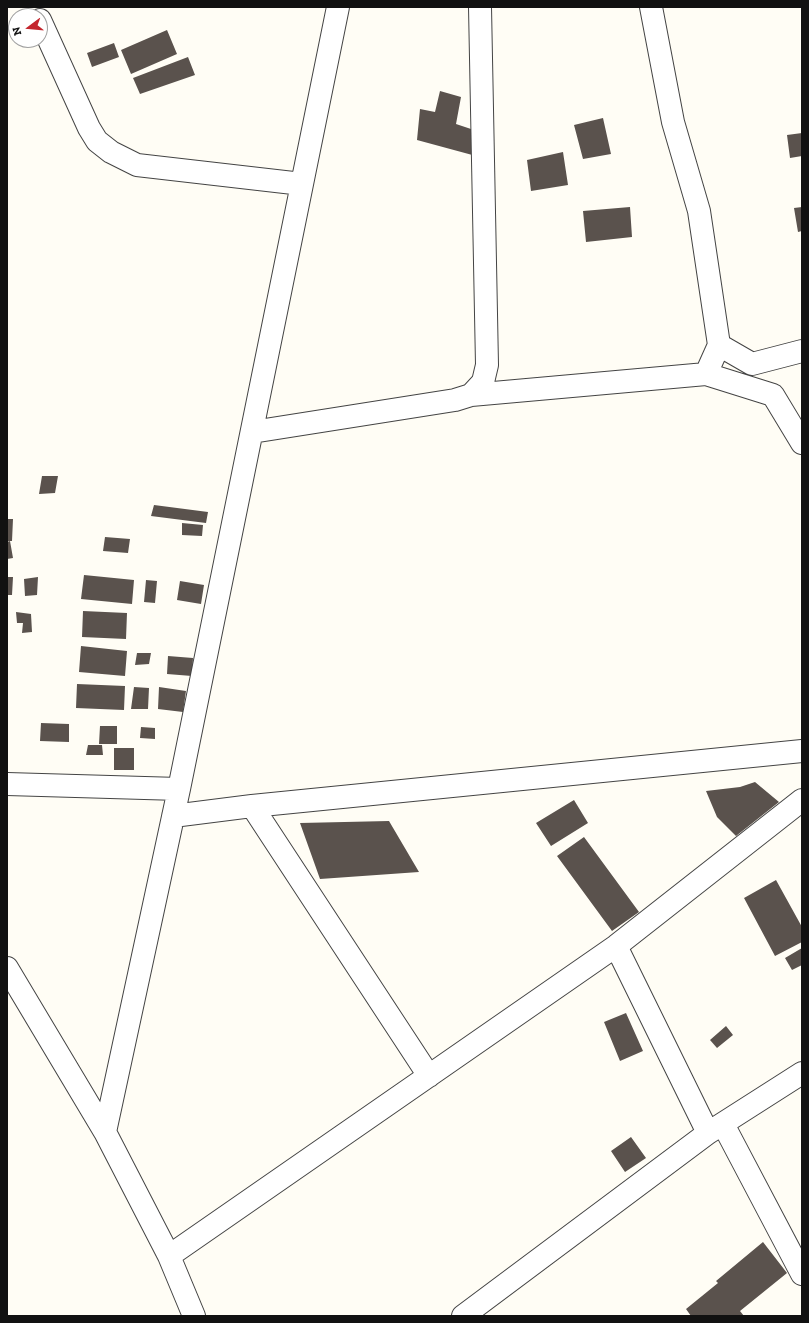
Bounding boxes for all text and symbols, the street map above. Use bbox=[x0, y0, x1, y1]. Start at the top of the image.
north arrow bbox=[8, 8, 48, 48]
text: N bbox=[10, 25, 24, 37]

